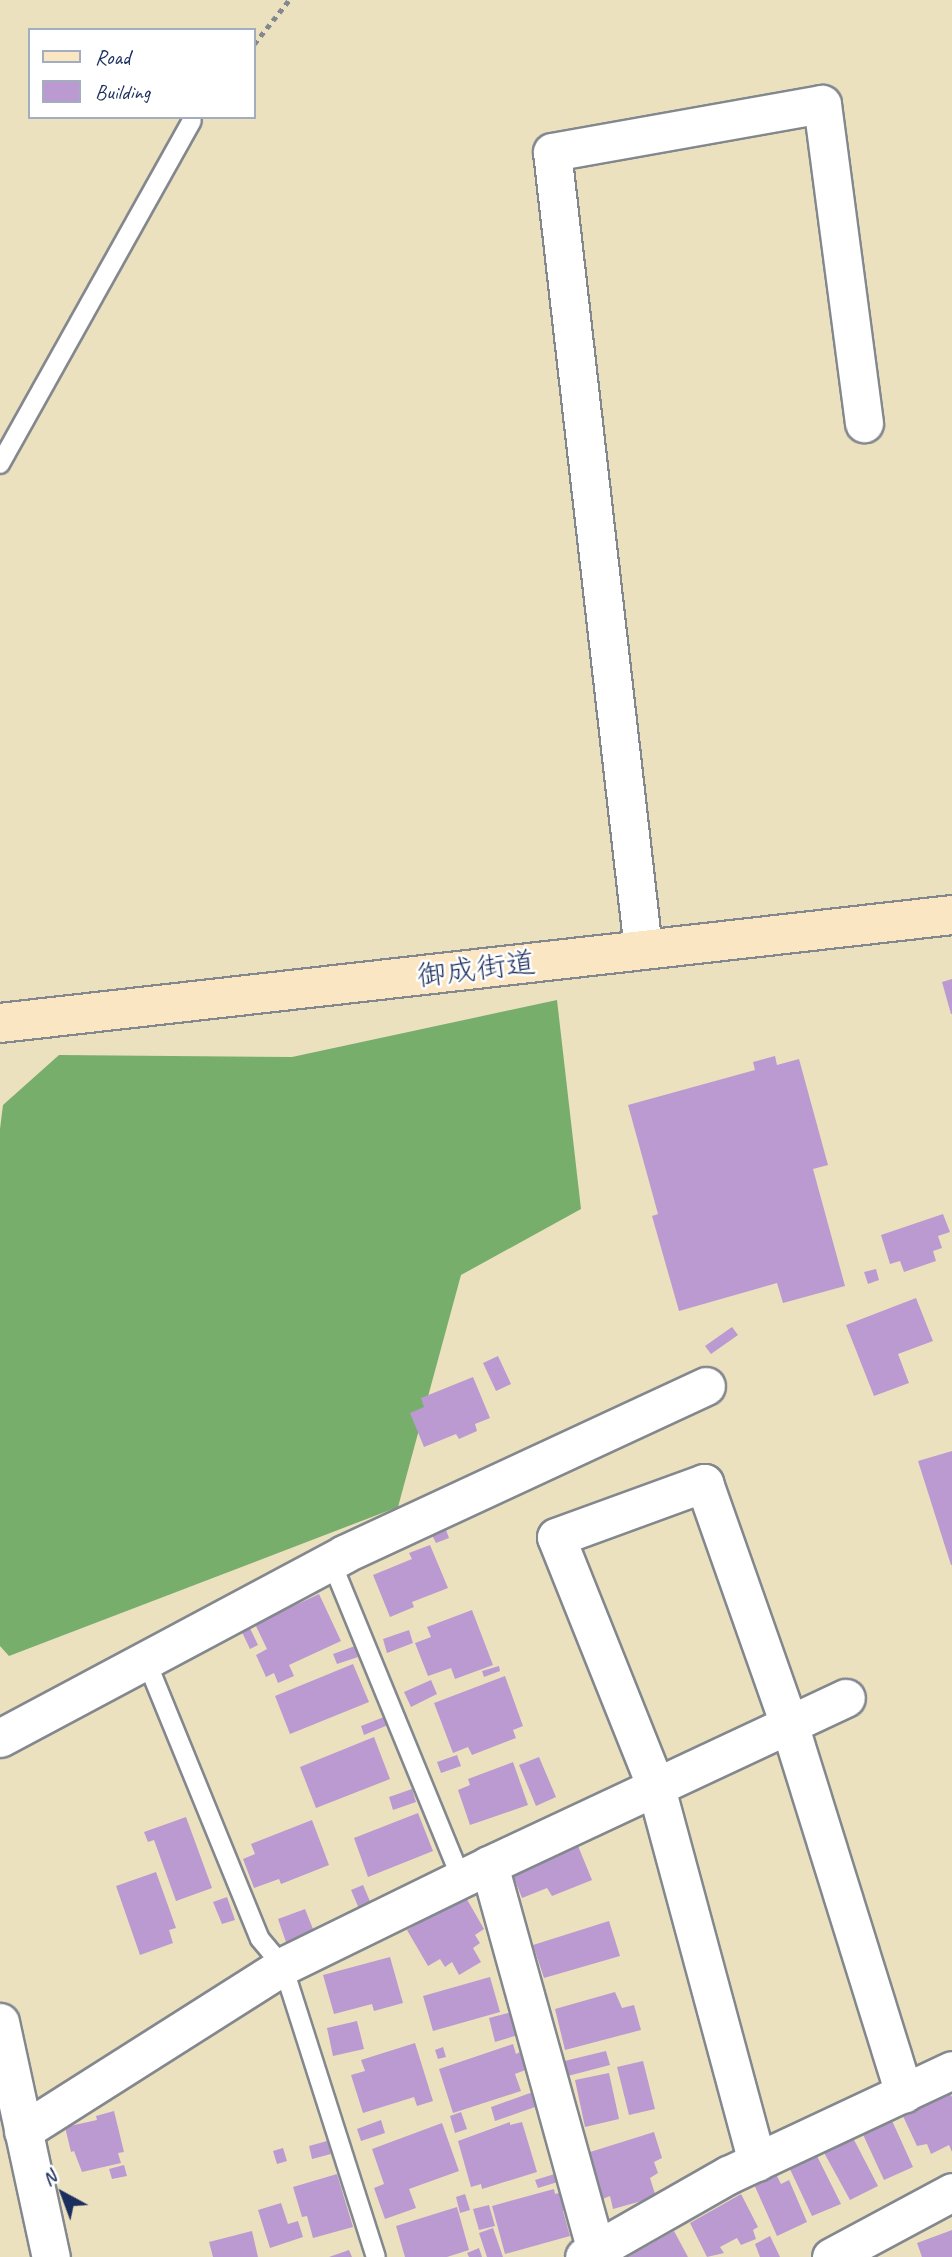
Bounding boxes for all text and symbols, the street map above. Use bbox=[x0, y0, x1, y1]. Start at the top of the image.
legend bbox=[28, 28, 256, 119]
text: Road bbox=[95, 44, 130, 70]
text: Building bbox=[95, 79, 150, 105]
street label: 御成街道 bbox=[414, 944, 538, 994]
north arrow bbox=[28, 2159, 98, 2229]
text: N bbox=[37, 2165, 62, 2191]

